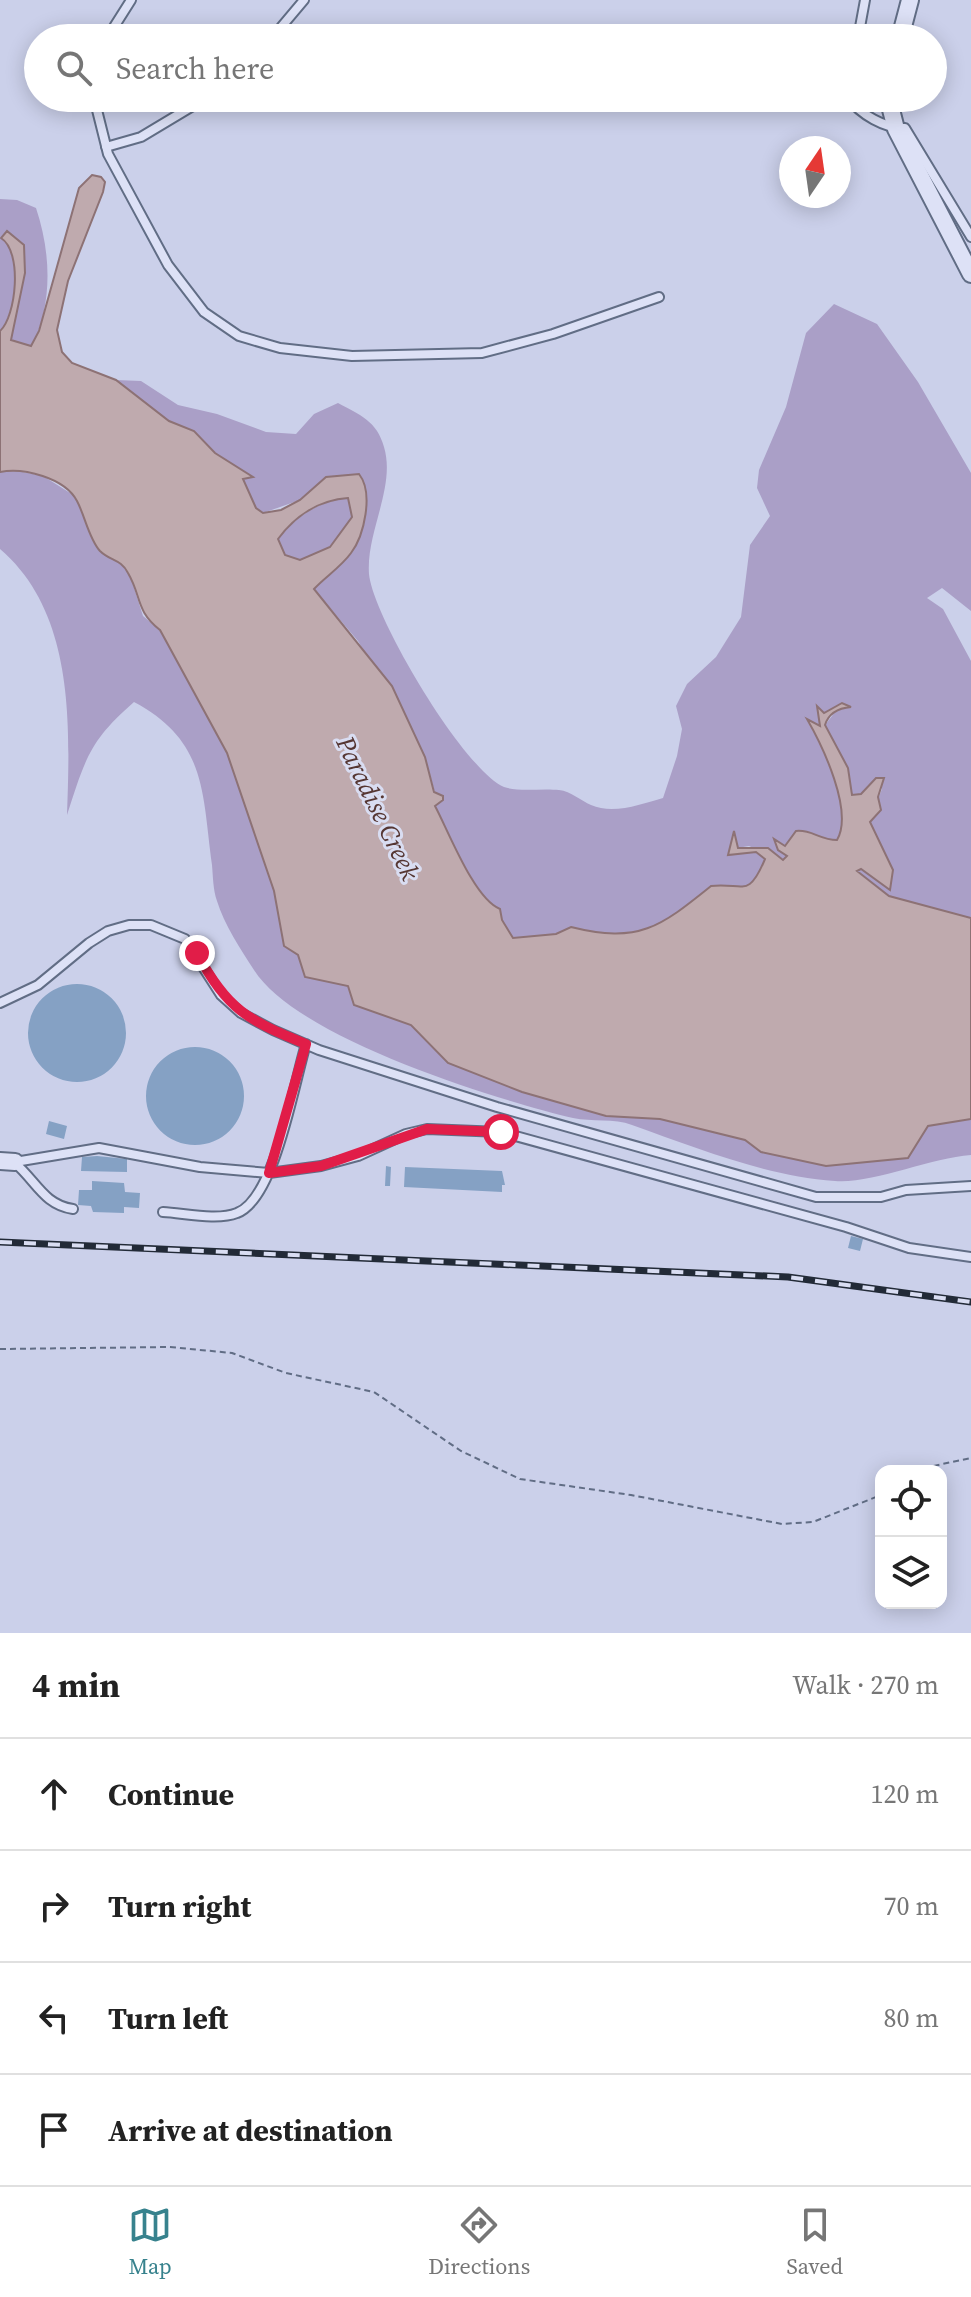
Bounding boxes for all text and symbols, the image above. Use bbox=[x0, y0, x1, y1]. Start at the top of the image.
search box bbox=[24, 24, 947, 112]
icon: search bbox=[52, 46, 96, 90]
text: Search here bbox=[116, 48, 274, 89]
north arrow bbox=[779, 136, 851, 208]
water label: Paradise Creek bbox=[327, 729, 429, 887]
route end bbox=[179, 935, 215, 971]
route start bbox=[483, 1114, 519, 1150]
map controls bbox=[875, 1465, 947, 1609]
button: locate bbox=[875, 1465, 947, 1537]
button: layers bbox=[875, 1537, 947, 1609]
text: 4 min bbox=[32, 1662, 120, 1708]
text: Walk · 270 m bbox=[792, 1667, 939, 1703]
icon: ahead bbox=[32, 1772, 76, 1816]
text: Continue bbox=[108, 1774, 234, 1815]
text: 120 m bbox=[871, 1776, 939, 1812]
icon: right bbox=[32, 1884, 76, 1928]
text: Turn right bbox=[108, 1886, 251, 1927]
text: 70 m bbox=[884, 1888, 939, 1924]
icon: left bbox=[32, 1996, 76, 2040]
text: Turn left bbox=[108, 1998, 228, 2039]
text: 80 m bbox=[884, 2000, 939, 2036]
icon: arrive bbox=[32, 2108, 76, 2152]
text: Arrive at destination bbox=[108, 2110, 393, 2151]
tab: Map bbox=[128, 2203, 172, 2281]
tab: Directions bbox=[428, 2203, 530, 2281]
tab: Saved bbox=[786, 2203, 843, 2281]

